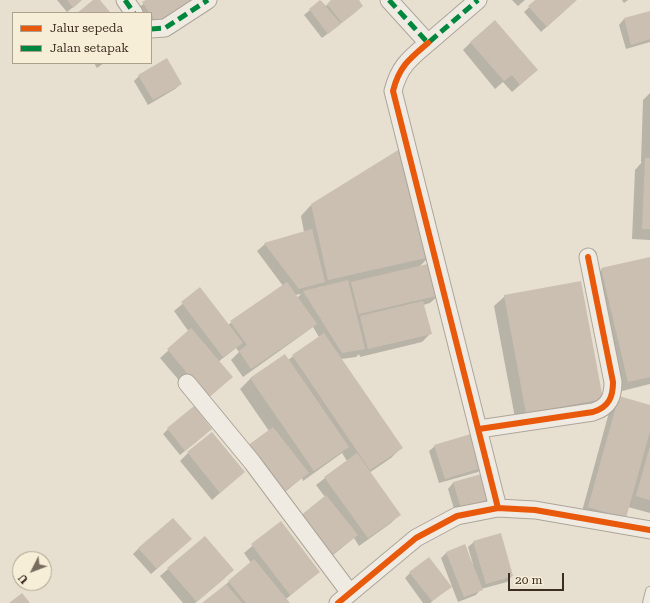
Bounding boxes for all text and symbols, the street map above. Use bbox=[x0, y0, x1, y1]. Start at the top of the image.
legend bbox=[12, 12, 152, 64]
text: Jalur sepeda bbox=[50, 21, 123, 35]
text: Jalan setapak bbox=[50, 41, 129, 55]
north arrow bbox=[12, 551, 52, 591]
scale bar bbox=[510, 565, 566, 591]
text: U bbox=[16, 571, 31, 586]
text: 20 m bbox=[515, 573, 542, 587]

